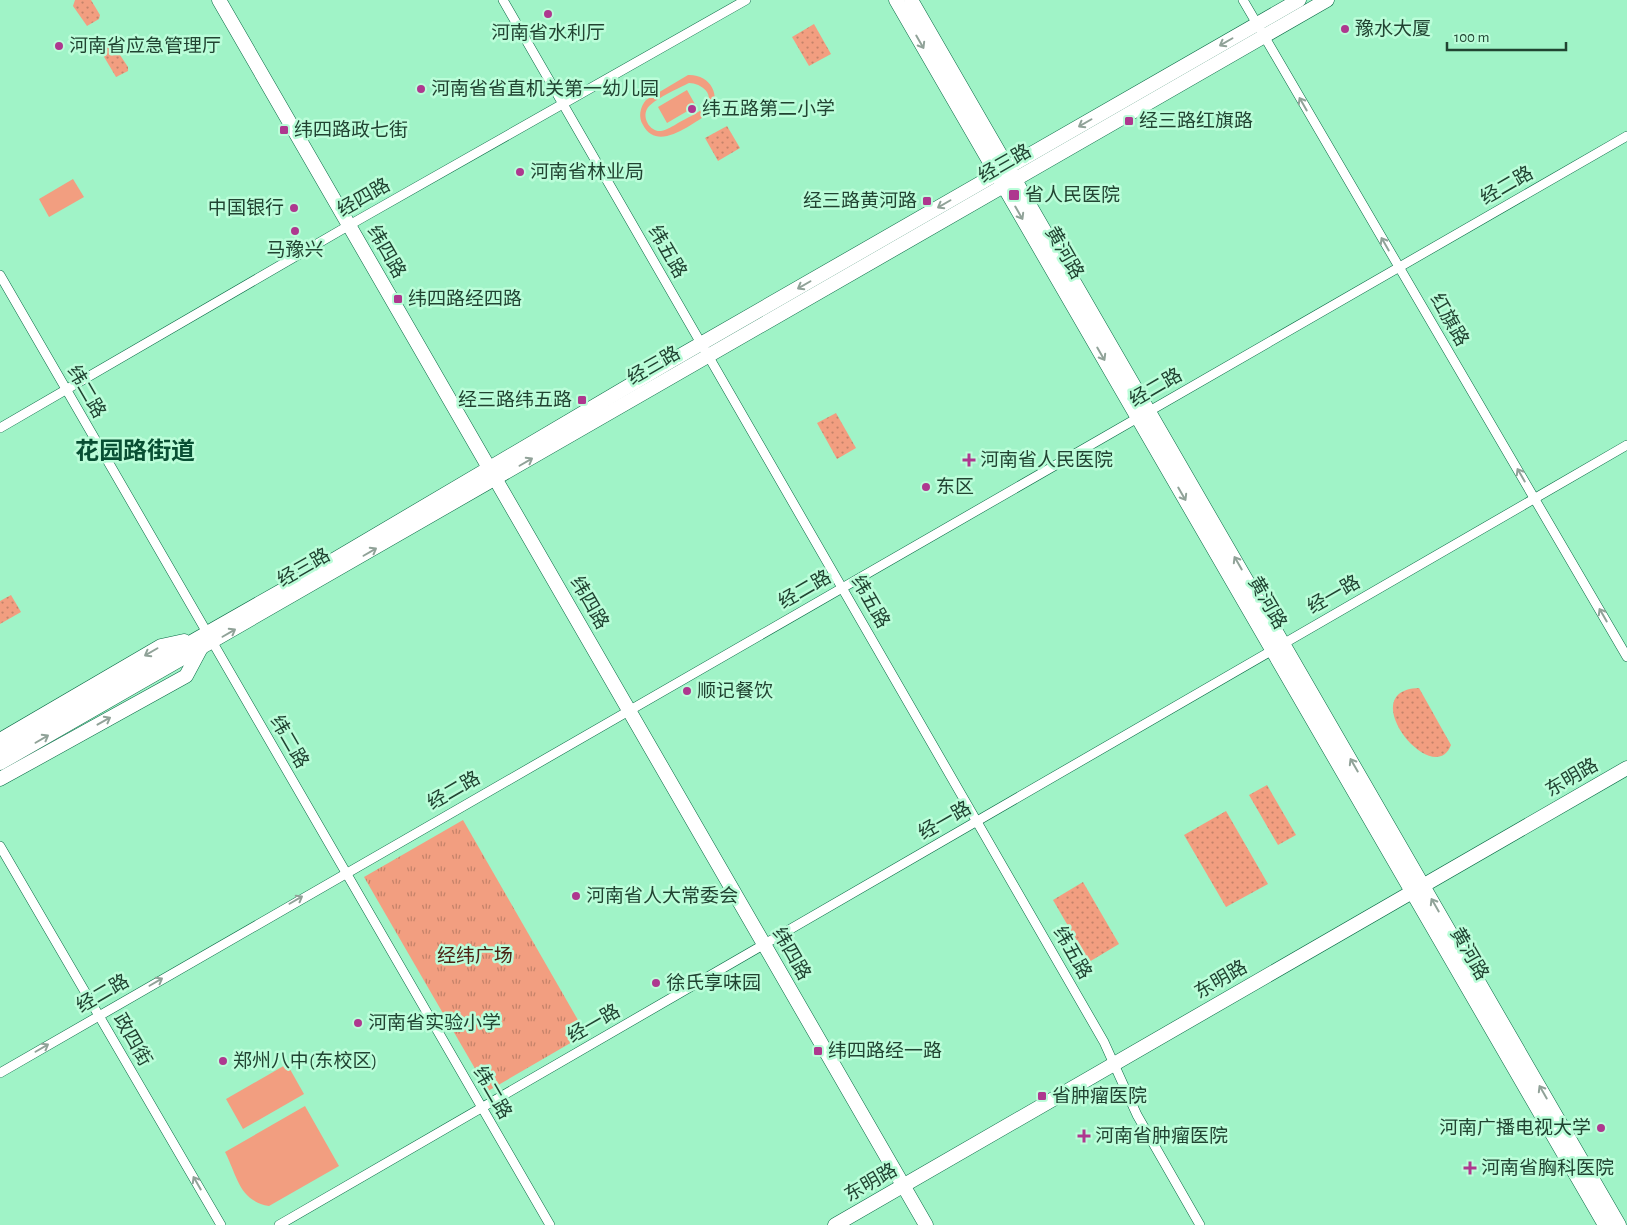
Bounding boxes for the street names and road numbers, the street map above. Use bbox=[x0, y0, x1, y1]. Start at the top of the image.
street label: 经三路 bbox=[975, 141, 1034, 186]
street label: 经二路 bbox=[1477, 163, 1536, 208]
street label: 经四路 bbox=[334, 175, 393, 220]
street label: 纬四路 bbox=[364, 222, 409, 281]
street label: 纬五路 bbox=[645, 222, 690, 281]
street label: 黄河路 bbox=[1042, 223, 1087, 282]
street label: 红旗路 bbox=[1427, 290, 1473, 349]
street label: 经三路 bbox=[624, 343, 683, 388]
street label: 纬二路 bbox=[64, 362, 109, 421]
street label: 经二路 bbox=[1126, 365, 1185, 410]
street label: 经三路 bbox=[274, 545, 333, 590]
street label: 经二路 bbox=[775, 567, 834, 612]
street label: 纬五路 bbox=[848, 572, 893, 631]
street label: 经一路 bbox=[1304, 572, 1363, 617]
street label: 纬四路 bbox=[567, 573, 612, 632]
street label: 黄河路 bbox=[1245, 573, 1290, 632]
street label: 纬二路 bbox=[267, 712, 312, 771]
street label: 东明路 bbox=[1542, 754, 1601, 800]
street label: 经二路 bbox=[424, 768, 483, 813]
street label: 经一路 bbox=[915, 798, 974, 843]
street label: 纬五路 bbox=[1050, 923, 1095, 982]
street label: 纬四路 bbox=[769, 924, 814, 983]
street label: 黄河路 bbox=[1447, 924, 1492, 983]
street label: 东明路 bbox=[1191, 956, 1250, 1002]
street label: 经二路 bbox=[73, 971, 132, 1016]
street label: 经一路 bbox=[564, 1001, 623, 1046]
street label: 政四街 bbox=[110, 1010, 155, 1069]
street label: 纬二路 bbox=[470, 1063, 515, 1122]
street label: 东明路 bbox=[841, 1159, 900, 1205]

